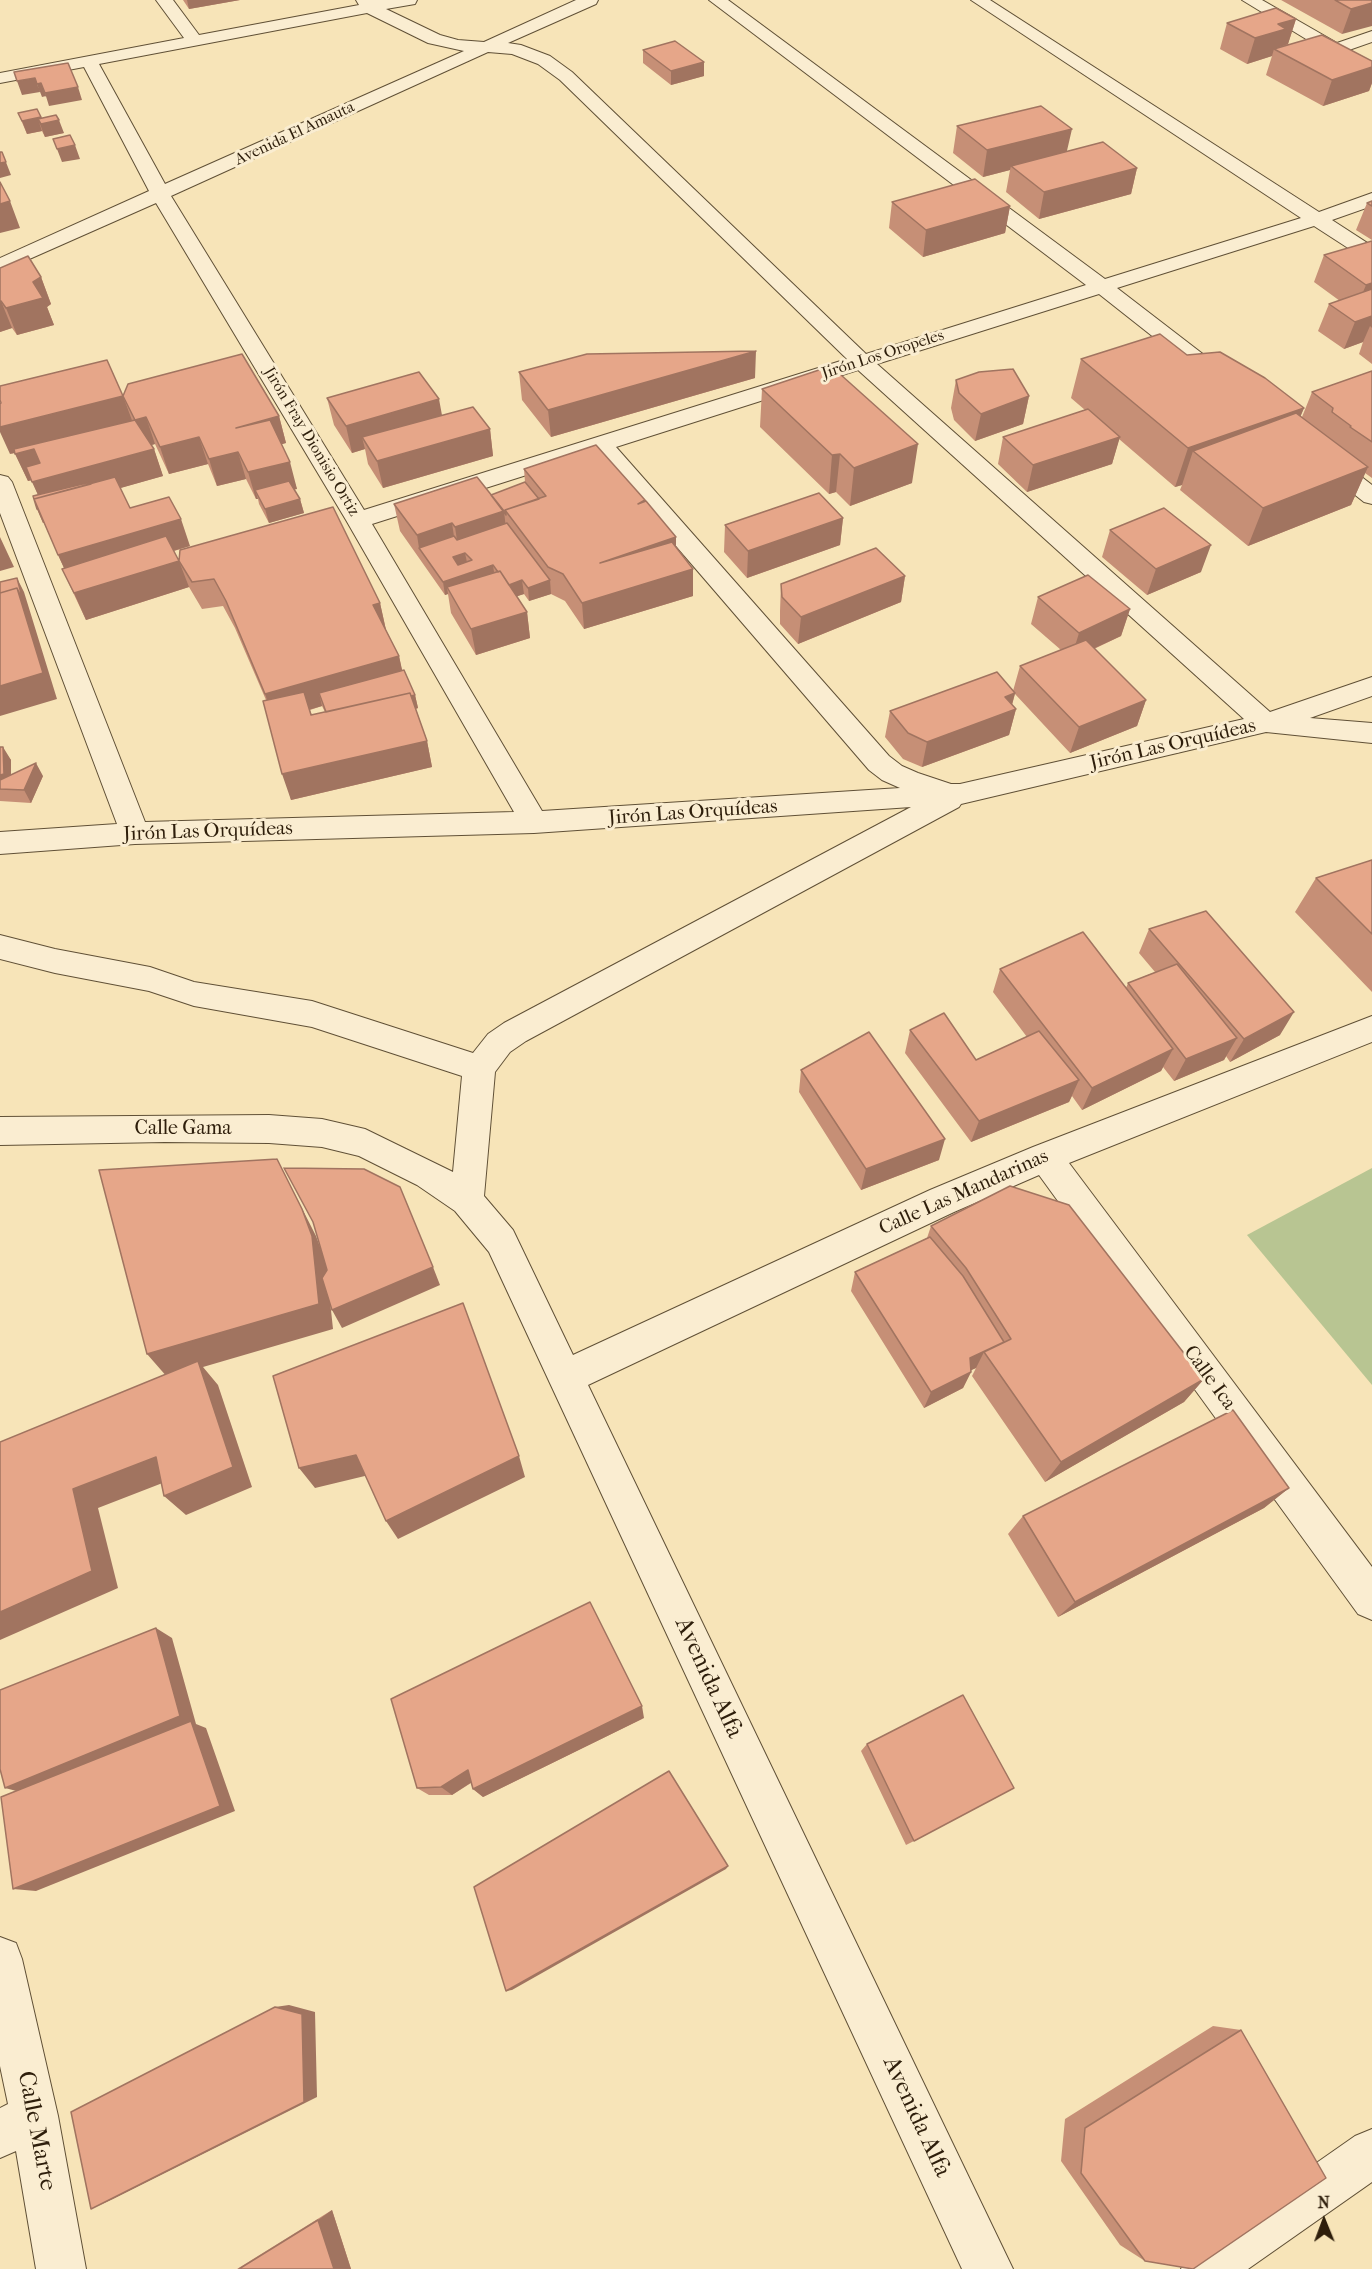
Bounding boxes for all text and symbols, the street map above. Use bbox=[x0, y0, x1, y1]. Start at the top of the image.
street label: Avenida El Amauta bbox=[232, 98, 358, 170]
street label: Jirón Los Oropeles bbox=[820, 326, 946, 384]
street label: Jirón Fray Dionisio Ortiz bbox=[259, 364, 363, 520]
street label: Jirón Las Orquídeas bbox=[1088, 714, 1258, 776]
street label: Jirón Las Orquídeas bbox=[608, 795, 778, 831]
street label: Jirón Las Orquídeas bbox=[123, 817, 293, 847]
street label: Calle Gama bbox=[134, 1117, 232, 1141]
street label: Calle Las Mandarinas bbox=[876, 1145, 1052, 1241]
street label: Calle Ica bbox=[1178, 1341, 1240, 1415]
street label: Avenida Alfa bbox=[668, 1613, 748, 1743]
street label: Avenida Alfa bbox=[876, 2052, 956, 2182]
street label: Calle Marte bbox=[10, 2069, 62, 2193]
north arrow bbox=[1294, 2191, 1354, 2251]
text: N bbox=[1317, 2193, 1330, 2212]

